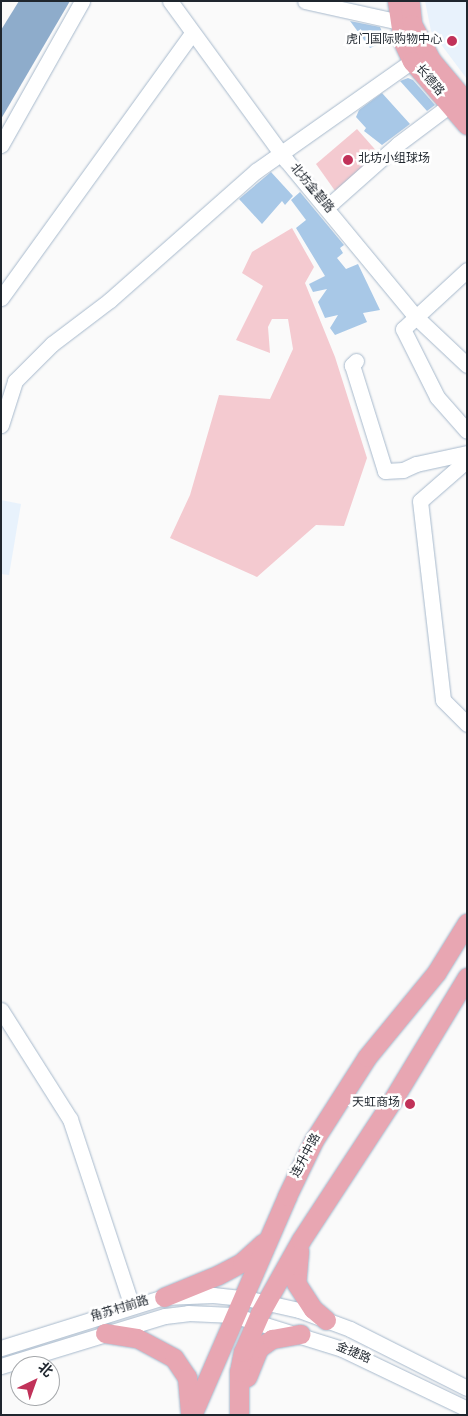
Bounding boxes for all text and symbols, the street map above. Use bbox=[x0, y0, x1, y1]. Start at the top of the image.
place label: 虎门国际购物中心 bbox=[346, 34, 442, 48]
marker: 虎门国际购物中心 bbox=[446, 35, 458, 47]
street label: 长德路 bbox=[412, 63, 446, 99]
place label: 北坊小组球场 bbox=[358, 153, 430, 167]
marker: 北坊小组球场 bbox=[342, 154, 354, 166]
street label: 北坊金碧路 bbox=[286, 161, 336, 217]
place label: 天虹商场 bbox=[352, 1097, 400, 1111]
marker: 天虹商场 bbox=[404, 1098, 416, 1110]
street label: 连升中路 bbox=[289, 1131, 325, 1181]
street label: 角苏村前路 bbox=[89, 1294, 151, 1326]
street label: 金捷路 bbox=[334, 1340, 372, 1368]
north arrow bbox=[10, 1356, 60, 1406]
text: 北 bbox=[34, 1359, 56, 1381]

